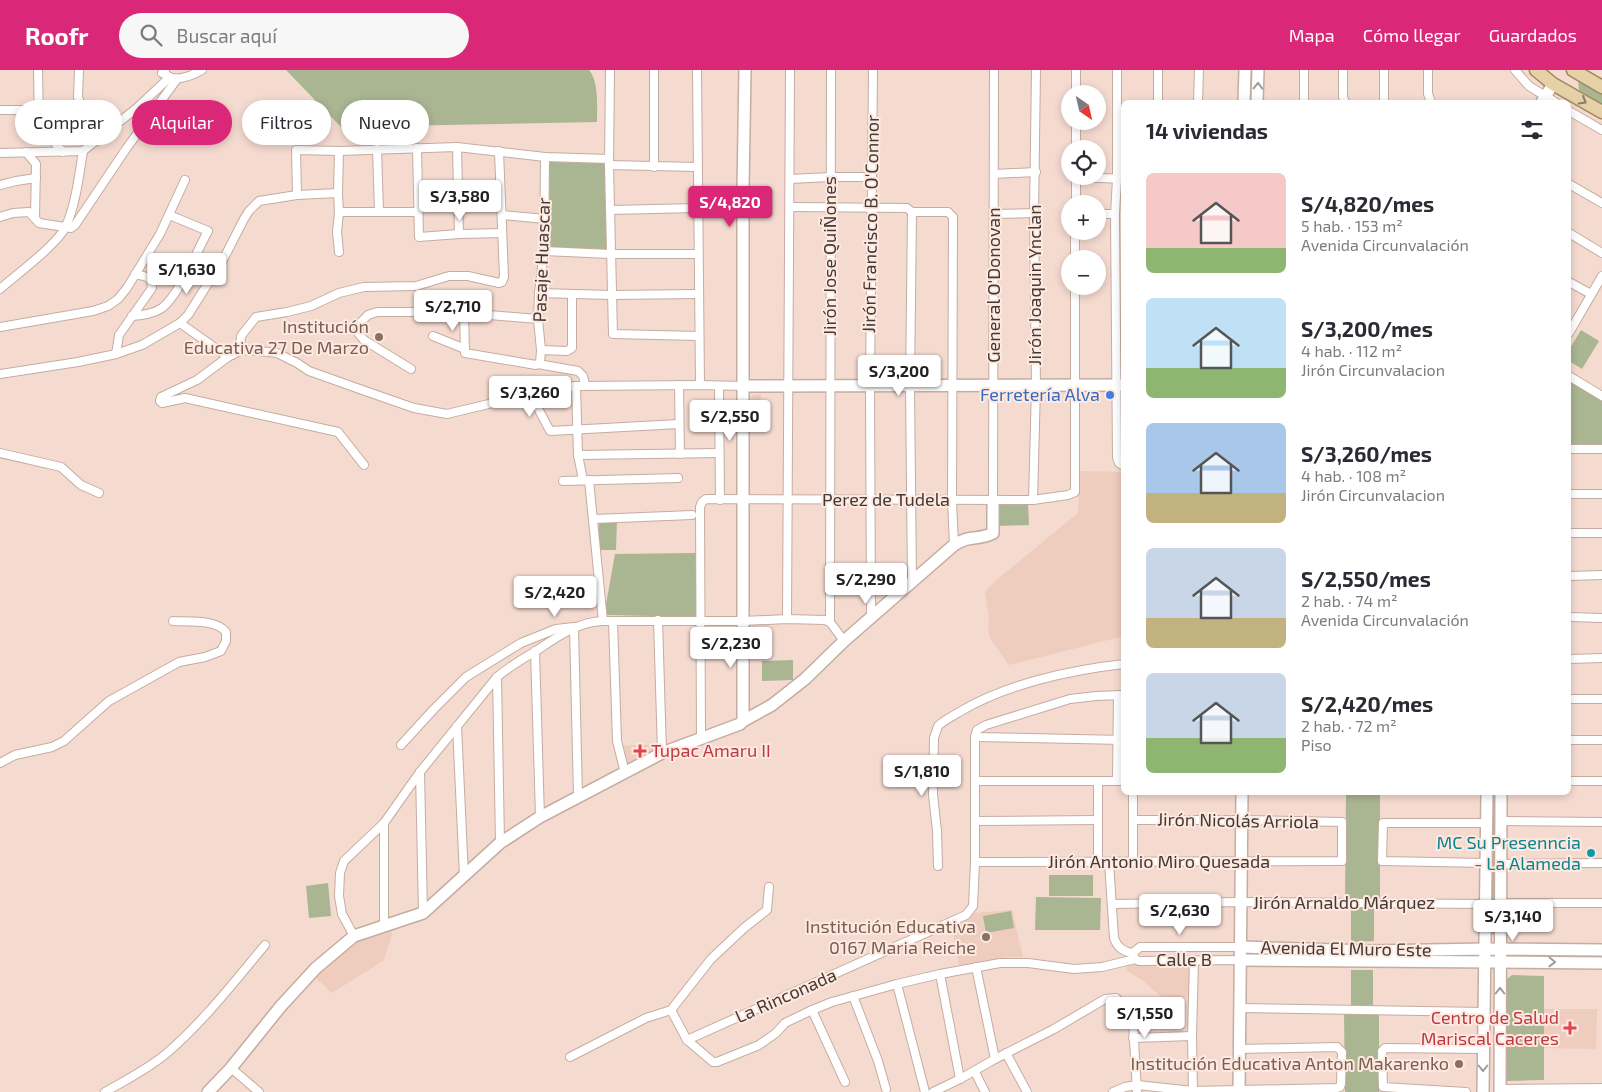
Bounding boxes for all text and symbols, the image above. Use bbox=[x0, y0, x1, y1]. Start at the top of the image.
search box bbox=[119, 13, 469, 58]
text: Roofr bbox=[25, 21, 89, 50]
icon: search bbox=[137, 21, 165, 49]
text: Buscar aquí bbox=[177, 24, 277, 47]
text: Mapa bbox=[1289, 24, 1335, 46]
text: Cómo llegar bbox=[1363, 24, 1461, 46]
text: Guardados bbox=[1489, 24, 1577, 46]
one-way arrow bbox=[1253, 82, 1263, 90]
north arrow bbox=[1061, 85, 1106, 130]
map controls bbox=[1061, 85, 1106, 295]
one-way arrow bbox=[1578, 95, 1587, 105]
chip: Comprar bbox=[15, 100, 122, 145]
chip: Alquilar bbox=[132, 100, 232, 145]
chip: Filtros bbox=[242, 100, 331, 145]
chip: Nuevo bbox=[341, 100, 429, 145]
street label: Jirón Francisco B. O'Connor bbox=[857, 115, 883, 333]
icon: filters bbox=[1518, 116, 1546, 144]
text: 14 viviendas bbox=[1146, 118, 1268, 143]
button: locate bbox=[1061, 140, 1106, 185]
street label: Jirón Jose QuiÑones bbox=[818, 176, 840, 336]
pin: S/3,580 bbox=[414, 180, 506, 222]
text: S/3,580 bbox=[430, 186, 490, 205]
pin: S/4,820 bbox=[684, 186, 776, 228]
text: S/4,820/mes bbox=[1301, 191, 1434, 216]
text: S/4,820 bbox=[699, 192, 761, 211]
icon: home bbox=[1186, 193, 1246, 253]
button: + bbox=[1061, 195, 1106, 240]
street label: Pasaje Huascar bbox=[528, 197, 554, 323]
street label: Jirón Joaquin Ynclan bbox=[1023, 204, 1045, 366]
street label: General O'Donovan bbox=[982, 207, 1004, 363]
text: 5 hab. · 153 m² bbox=[1301, 216, 1403, 235]
text: Avenida Circunvalación bbox=[1301, 235, 1469, 254]
button: − bbox=[1061, 250, 1106, 295]
pin: S/1,630 bbox=[141, 252, 233, 295]
text: S/1,630 bbox=[158, 259, 216, 278]
pin: S/2,710 bbox=[407, 290, 499, 332]
text: S/2,710 bbox=[425, 296, 481, 315]
place label: Institución Educativa 27 De Marzo bbox=[184, 315, 369, 358]
text: S/3,200/mes bbox=[1301, 316, 1433, 341]
icon: home bbox=[1186, 318, 1246, 378]
marker: Institución Educativa 27 De Marzo bbox=[373, 331, 385, 343]
text: 4 hab. · 112 m² bbox=[1301, 341, 1402, 360]
pin: S/3,200 bbox=[853, 354, 945, 397]
text: Jirón Circunvalacion bbox=[1301, 360, 1445, 379]
text: S/3,200 bbox=[869, 361, 929, 380]
pin: S/3,260 bbox=[484, 376, 576, 418]
text: S/3,260 bbox=[500, 382, 560, 401]
place label: Ferretería Alva bbox=[980, 383, 1100, 405]
marker: Ferretería Alva bbox=[1104, 389, 1116, 401]
pin: S/2,550 bbox=[684, 400, 776, 442]
text: S/2,550 bbox=[700, 406, 760, 425]
text: S/3,260/mes bbox=[1301, 441, 1432, 466]
icon: home bbox=[1186, 443, 1246, 503]
text: 4 hab. · 108 m² bbox=[1301, 466, 1406, 485]
text: Jirón Circunvalacion bbox=[1301, 485, 1445, 504]
street label: Perez de Tudela bbox=[822, 488, 950, 510]
pin: S/2,290 bbox=[820, 562, 912, 605]
text: S/2,550/mes bbox=[1301, 566, 1431, 591]
icon: home bbox=[1186, 568, 1246, 628]
text: S/2,290 bbox=[836, 569, 896, 588]
pin: S/2,420 bbox=[509, 576, 601, 618]
text: S/2,420 bbox=[525, 582, 585, 601]
text: 2 hab. · 74 m² bbox=[1301, 591, 1398, 610]
text: Avenida Circunvalación bbox=[1301, 610, 1469, 629]
pin: S/2,230 bbox=[685, 626, 777, 669]
text: S/2,230 bbox=[701, 633, 761, 652]
text: S/2,420/mes bbox=[1301, 691, 1433, 716]
icon: home bbox=[1186, 693, 1246, 753]
text: 2 hab. · 72 m² bbox=[1301, 716, 1397, 735]
text: Piso bbox=[1301, 735, 1332, 754]
place label: Tupac Amaru II bbox=[651, 739, 771, 761]
marker: Tupac Amaru II bbox=[633, 744, 647, 758]
pin: S/1,810 bbox=[876, 754, 968, 797]
text: S/1,810 bbox=[894, 761, 950, 780]
street label: Jirón Nicolás Arriola bbox=[1157, 808, 1319, 832]
place label: MC Su Presenncia - La Alameda bbox=[1436, 831, 1581, 874]
marker: MC Su Presenncia - La Alameda bbox=[1585, 847, 1597, 859]
street label: Jirón Antonio Miro Quesada bbox=[1048, 850, 1270, 872]
street label: Jirón Arnaldo Márquez bbox=[1253, 891, 1435, 913]
pin: S/2,630 bbox=[1134, 894, 1226, 936]
text: S/2,630 bbox=[1150, 900, 1210, 919]
pin: S/3,140 bbox=[1467, 900, 1559, 942]
text: S/3,140 bbox=[1484, 906, 1542, 925]
place label: Institución Educativa 0167 Maria Reiche bbox=[805, 915, 976, 958]
marker: Institución Educativa 0167 Maria Reiche bbox=[980, 931, 992, 943]
street label: Avenida El Muro Este bbox=[1260, 936, 1432, 960]
street label: Calle B bbox=[1156, 948, 1212, 970]
one-way arrow bbox=[1548, 957, 1556, 967]
street label: La Rinconada bbox=[732, 963, 840, 1027]
one-way arrow bbox=[1495, 987, 1505, 994]
pin: S/1,550 bbox=[1099, 996, 1191, 1039]
text: S/1,550 bbox=[1117, 1003, 1173, 1022]
place label: Centro de Salud Mariscal Caceres bbox=[1421, 1006, 1559, 1049]
marker: Centro de Salud Mariscal Caceres bbox=[1563, 1021, 1577, 1035]
place label: Institución Educativa Anton Makarenko bbox=[1131, 1052, 1449, 1074]
marker: Institución Educativa Anton Makarenko bbox=[1453, 1058, 1465, 1070]
one-way arrow bbox=[1478, 1064, 1488, 1072]

